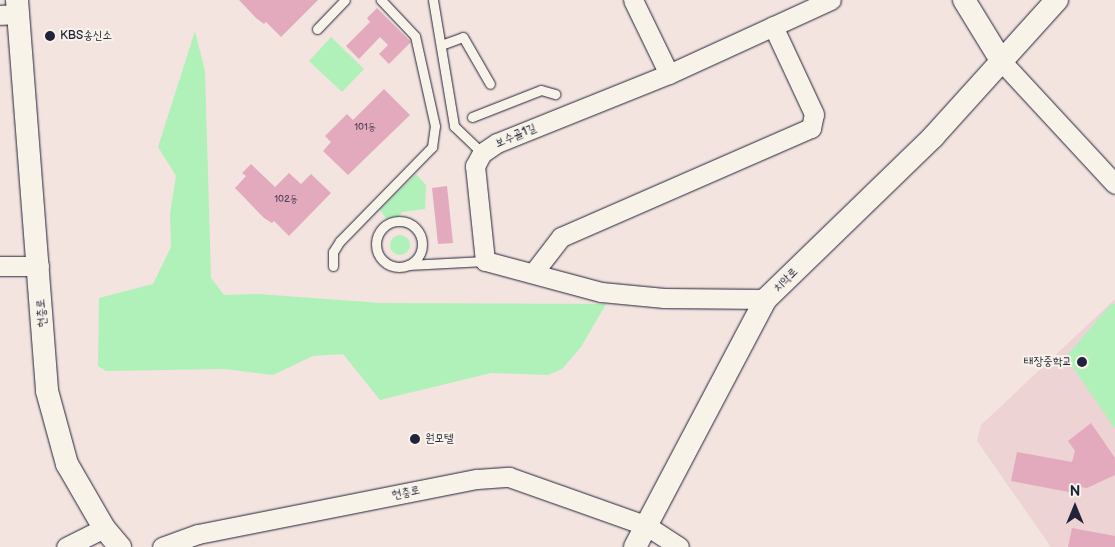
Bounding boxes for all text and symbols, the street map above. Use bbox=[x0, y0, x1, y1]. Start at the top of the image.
place label: KBS송신소 bbox=[60, 29, 112, 43]
marker: KBS송신소 bbox=[44, 30, 56, 42]
street label: 보수골1길 bbox=[493, 121, 539, 151]
house number: 101동 bbox=[354, 122, 376, 134]
house number: 102동 bbox=[274, 194, 298, 206]
street label: 치악로 bbox=[771, 265, 801, 295]
street label: 현충로 bbox=[34, 298, 50, 328]
place label: 태장중학교 bbox=[1024, 355, 1072, 369]
marker: 태장중학교 bbox=[1076, 356, 1088, 368]
place label: 원모텔 bbox=[425, 432, 454, 446]
marker: 원모텔 bbox=[409, 433, 421, 445]
north arrow bbox=[1050, 482, 1100, 532]
street label: 현충로 bbox=[390, 483, 422, 503]
text: N bbox=[1070, 483, 1080, 500]

